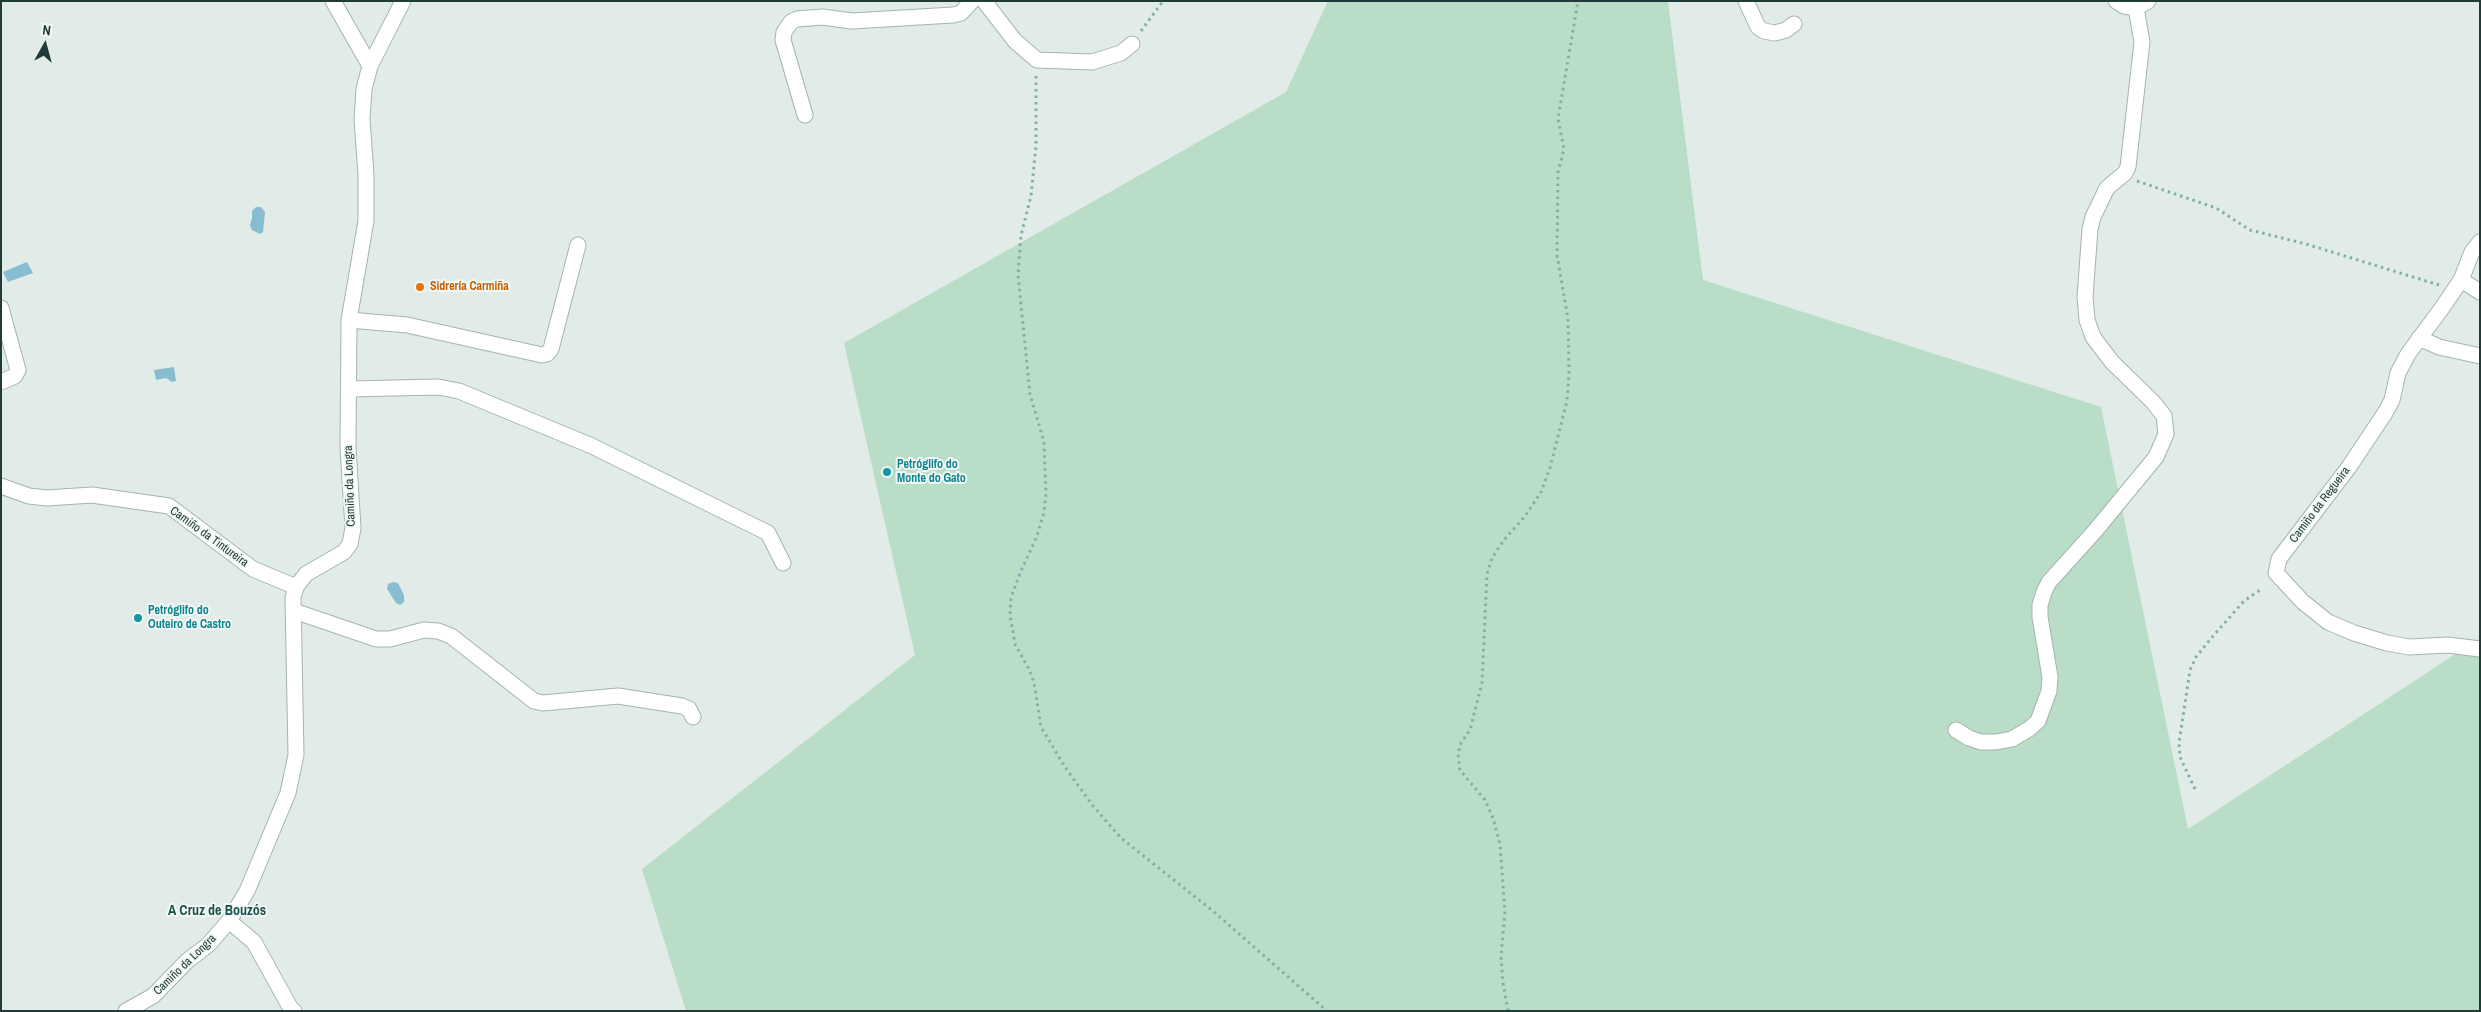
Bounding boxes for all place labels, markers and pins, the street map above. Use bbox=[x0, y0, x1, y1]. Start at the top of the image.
place label: Sidrería Carmiña bbox=[430, 280, 509, 294]
marker: Sidrería Carmiña bbox=[414, 281, 426, 293]
place label: Petróglifo do Monte do Gato bbox=[897, 458, 966, 486]
marker: Petróglifo do Monte do Gato bbox=[881, 466, 893, 478]
place label: Petróglifo do Outeiro de Castro bbox=[148, 604, 231, 632]
marker: Petróglifo do Outeiro de Castro bbox=[132, 612, 144, 624]

